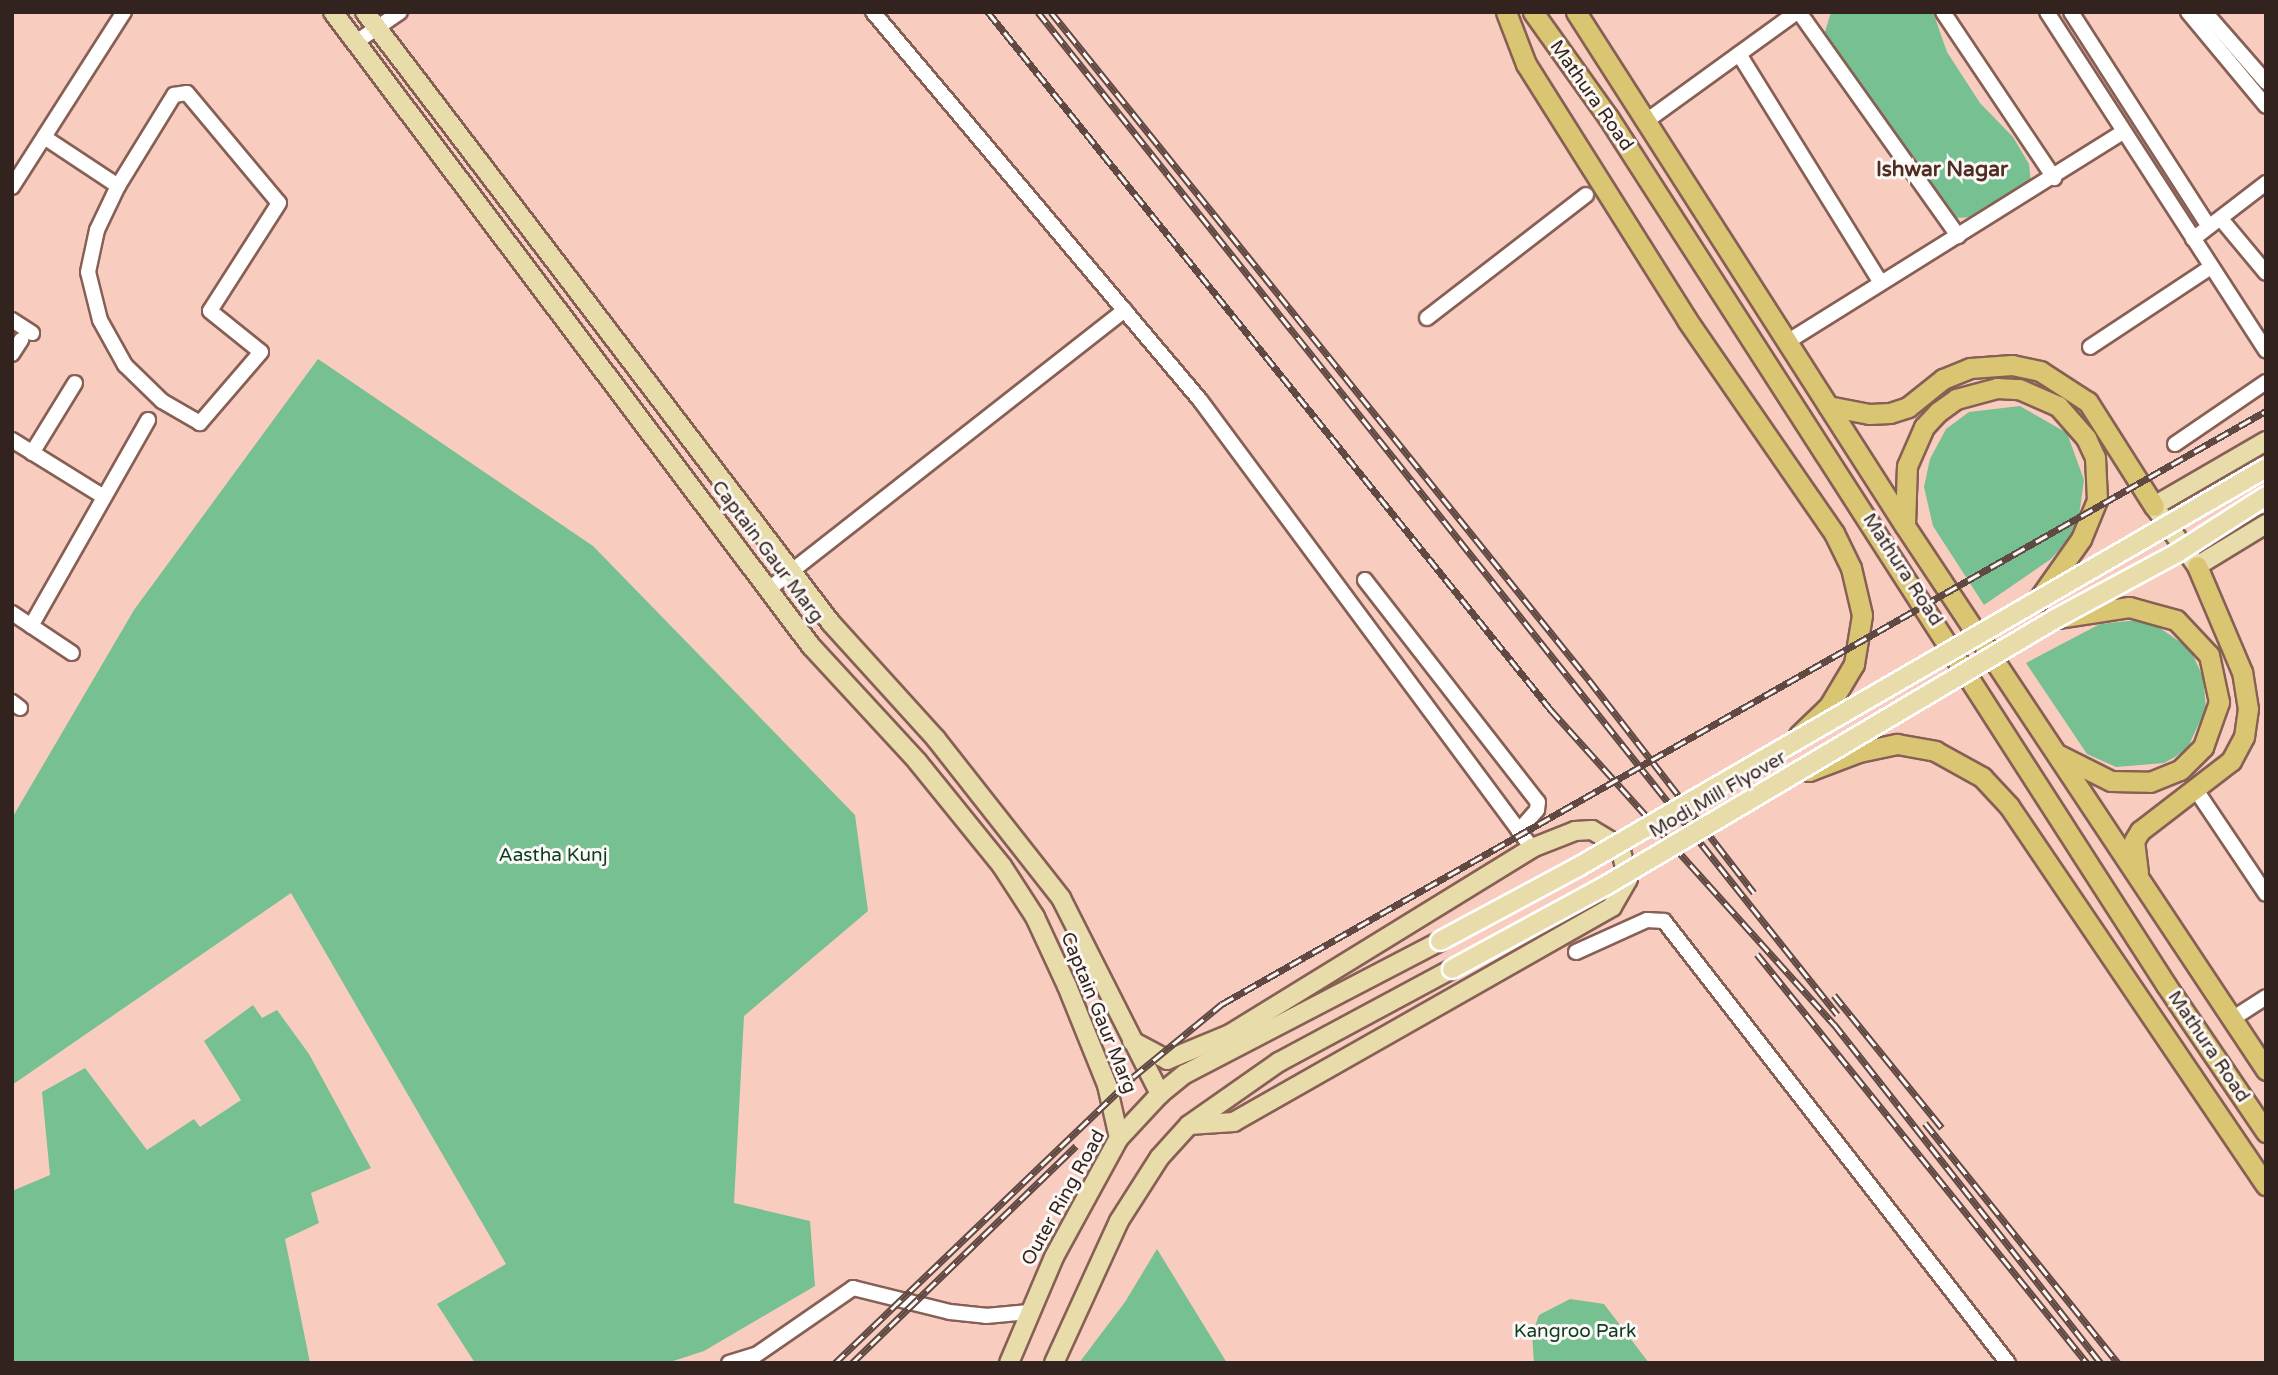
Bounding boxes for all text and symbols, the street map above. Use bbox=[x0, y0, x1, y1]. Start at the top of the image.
street label: Mathura Road bbox=[1544, 36, 1638, 156]
district label: Ishwar Nagar bbox=[1876, 157, 2008, 183]
street label: Captain Gaur Marg bbox=[706, 477, 828, 627]
street label: Mathura Road bbox=[1857, 509, 1947, 631]
street label: Modi Mill Flyover bbox=[1646, 747, 1790, 843]
park label: Aastha Kunj bbox=[498, 845, 608, 867]
street label: Captain Gaur Marg bbox=[1055, 929, 1141, 1097]
street label: Mathura Road bbox=[2162, 987, 2254, 1107]
street label: Outer Ring Road bbox=[1017, 1126, 1111, 1270]
park label: Kangroo Park bbox=[1514, 1321, 1636, 1343]

